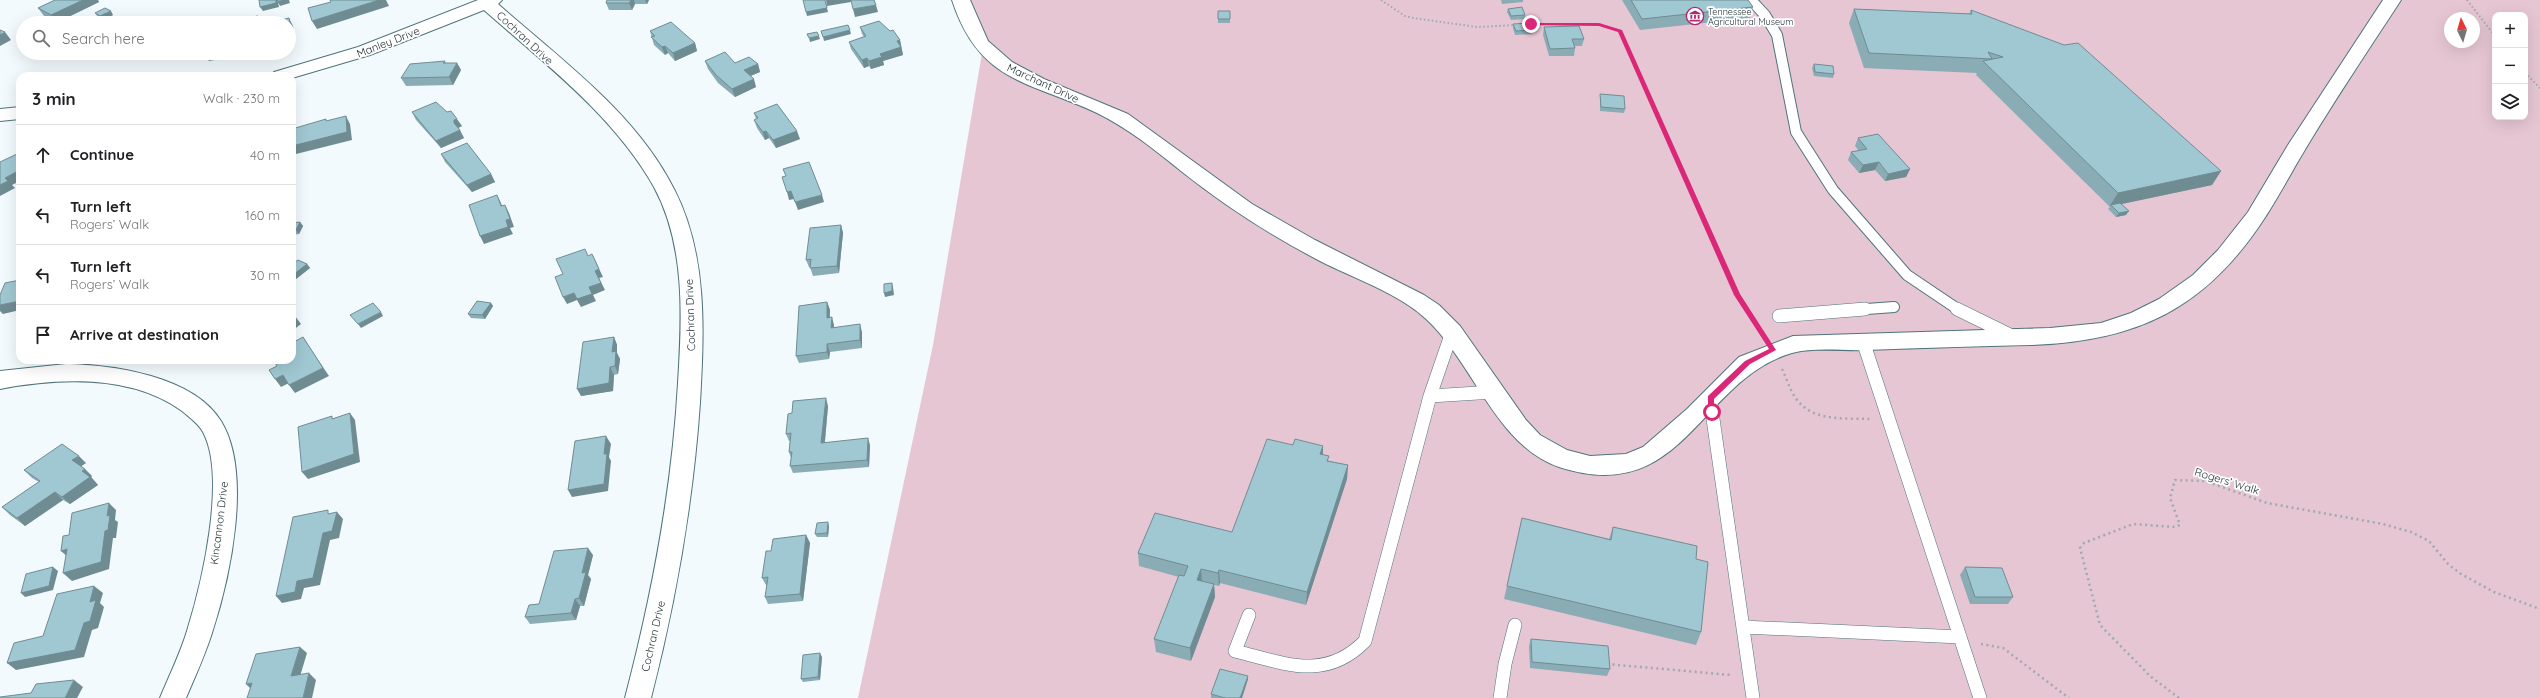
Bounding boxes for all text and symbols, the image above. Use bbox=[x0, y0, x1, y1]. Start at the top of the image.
museum icon: Tennessee Agricultural Museum bbox=[1685, 6, 1705, 26]
place label: Tennessee Agricultural Museum bbox=[1708, 6, 1793, 27]
street label: Cochran Drive bbox=[494, 8, 556, 68]
north arrow bbox=[2444, 12, 2480, 48]
map controls bbox=[2492, 12, 2528, 120]
button: + bbox=[2492, 12, 2528, 48]
route end bbox=[1522, 15, 1540, 33]
search box bbox=[16, 16, 296, 60]
street label: Manley Drive bbox=[354, 24, 422, 60]
icon: search bbox=[30, 27, 52, 49]
text: Search here bbox=[62, 29, 145, 48]
button: − bbox=[2492, 48, 2528, 84]
street label: Marchant Drive bbox=[1005, 60, 1081, 106]
button: layers bbox=[2492, 84, 2528, 120]
text: 3 min bbox=[32, 88, 76, 109]
text: Walk · 230 m bbox=[203, 90, 280, 106]
icon: ahead bbox=[32, 144, 54, 166]
text: Continue bbox=[70, 145, 134, 164]
text: 40 m bbox=[250, 147, 280, 163]
text: Turn left bbox=[70, 197, 132, 216]
icon: left bbox=[32, 204, 54, 226]
text: 160 m bbox=[245, 207, 280, 223]
text: Rogers’ Walk bbox=[70, 216, 149, 232]
text: Turn left bbox=[70, 257, 132, 276]
icon: left bbox=[32, 264, 54, 286]
text: 30 m bbox=[250, 267, 280, 283]
text: Rogers’ Walk bbox=[70, 276, 149, 292]
street label: Cochran Drive bbox=[682, 279, 698, 351]
icon: arrive bbox=[32, 324, 54, 346]
text: Arrive at destination bbox=[70, 325, 219, 344]
route start bbox=[1703, 403, 1721, 421]
street label: Rogers’ Walk bbox=[2193, 465, 2261, 498]
street label: Kincannon Drive bbox=[207, 481, 231, 565]
street label: Cochran Drive bbox=[638, 599, 668, 673]

